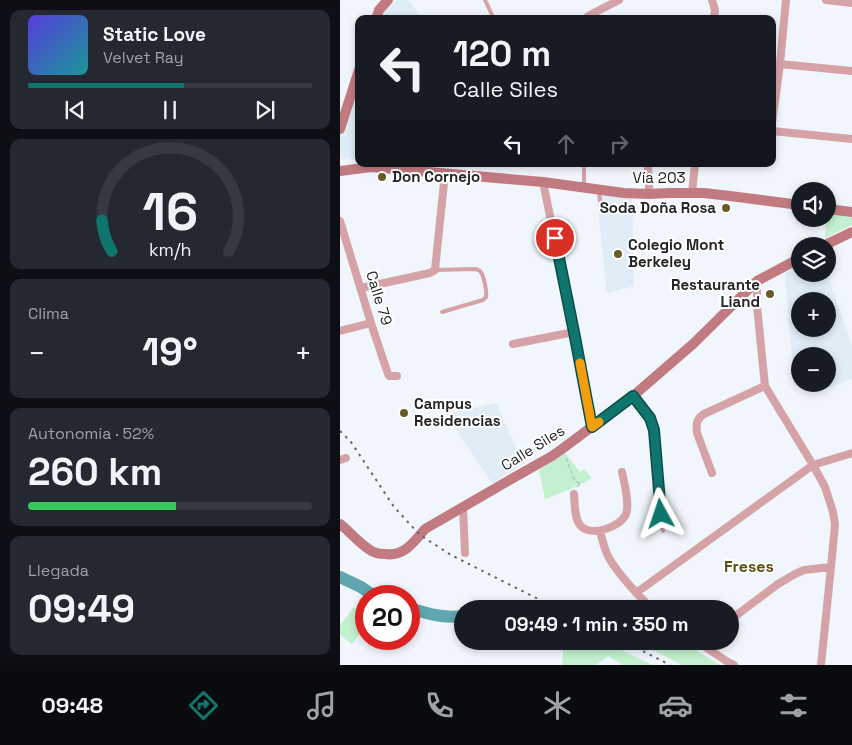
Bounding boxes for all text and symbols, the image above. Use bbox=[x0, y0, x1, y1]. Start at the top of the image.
text: Static Love bbox=[103, 22, 206, 47]
text: 120 m bbox=[453, 32, 551, 76]
icon: left bbox=[370, 35, 435, 100]
text: Velvet Ray bbox=[103, 47, 184, 68]
text: Calle Siles bbox=[453, 75, 558, 103]
icon: previous bbox=[61, 96, 89, 124]
icon: pause bbox=[156, 96, 184, 124]
icon: next bbox=[251, 96, 279, 124]
icon: left bbox=[499, 130, 527, 158]
icon: ahead bbox=[552, 130, 580, 158]
icon: right bbox=[605, 130, 633, 158]
place label: Don Cornejo bbox=[392, 167, 480, 186]
street label: Vía 203 bbox=[632, 168, 686, 187]
marker: Don Cornejo bbox=[376, 171, 388, 183]
text: 16 bbox=[142, 179, 198, 245]
map controls bbox=[791, 182, 836, 392]
button: sound bbox=[791, 182, 836, 227]
place label: Soda Doña Rosa bbox=[600, 198, 716, 217]
marker: Soda Doña Rosa bbox=[720, 202, 732, 214]
pin bbox=[534, 217, 576, 259]
icon: arrive bbox=[541, 224, 569, 252]
place label: Colegio Mont Berkeley bbox=[628, 235, 724, 271]
button: layers bbox=[791, 237, 836, 282]
text: km/h bbox=[149, 238, 191, 261]
marker: Colegio Mont Berkeley bbox=[612, 248, 624, 260]
street label: Calle 79 bbox=[362, 268, 397, 327]
place label: Restaurante Liand bbox=[671, 275, 760, 311]
marker: Restaurante Liand bbox=[764, 288, 776, 300]
button: + bbox=[791, 292, 836, 337]
text: Clima bbox=[28, 303, 69, 324]
text: 19° bbox=[142, 328, 198, 376]
text: − bbox=[28, 335, 45, 371]
text: + bbox=[295, 335, 312, 371]
button: − bbox=[791, 347, 836, 392]
place label: Campus Residencias bbox=[414, 394, 501, 430]
marker: Campus Residencias bbox=[398, 407, 410, 419]
street label: Calle Siles bbox=[497, 420, 568, 475]
text: Autonomía · 52% bbox=[28, 423, 154, 444]
text: 260 km bbox=[28, 448, 162, 496]
position arrow bbox=[634, 487, 686, 539]
district label: Freses bbox=[724, 556, 774, 577]
text: Llegada bbox=[28, 560, 89, 581]
text: 09:49 bbox=[28, 585, 135, 633]
speed limit sign: 20 bbox=[355, 585, 420, 650]
text: 09:49 · 1 min · 350 m bbox=[505, 612, 688, 637]
icon: directions bbox=[186, 688, 221, 723]
icon: music bbox=[304, 688, 339, 723]
icon: phone bbox=[422, 688, 457, 723]
icon: climate bbox=[540, 688, 575, 723]
icon: car bbox=[658, 688, 693, 723]
icon: filters bbox=[776, 688, 811, 723]
text: 09:48 bbox=[41, 691, 103, 719]

